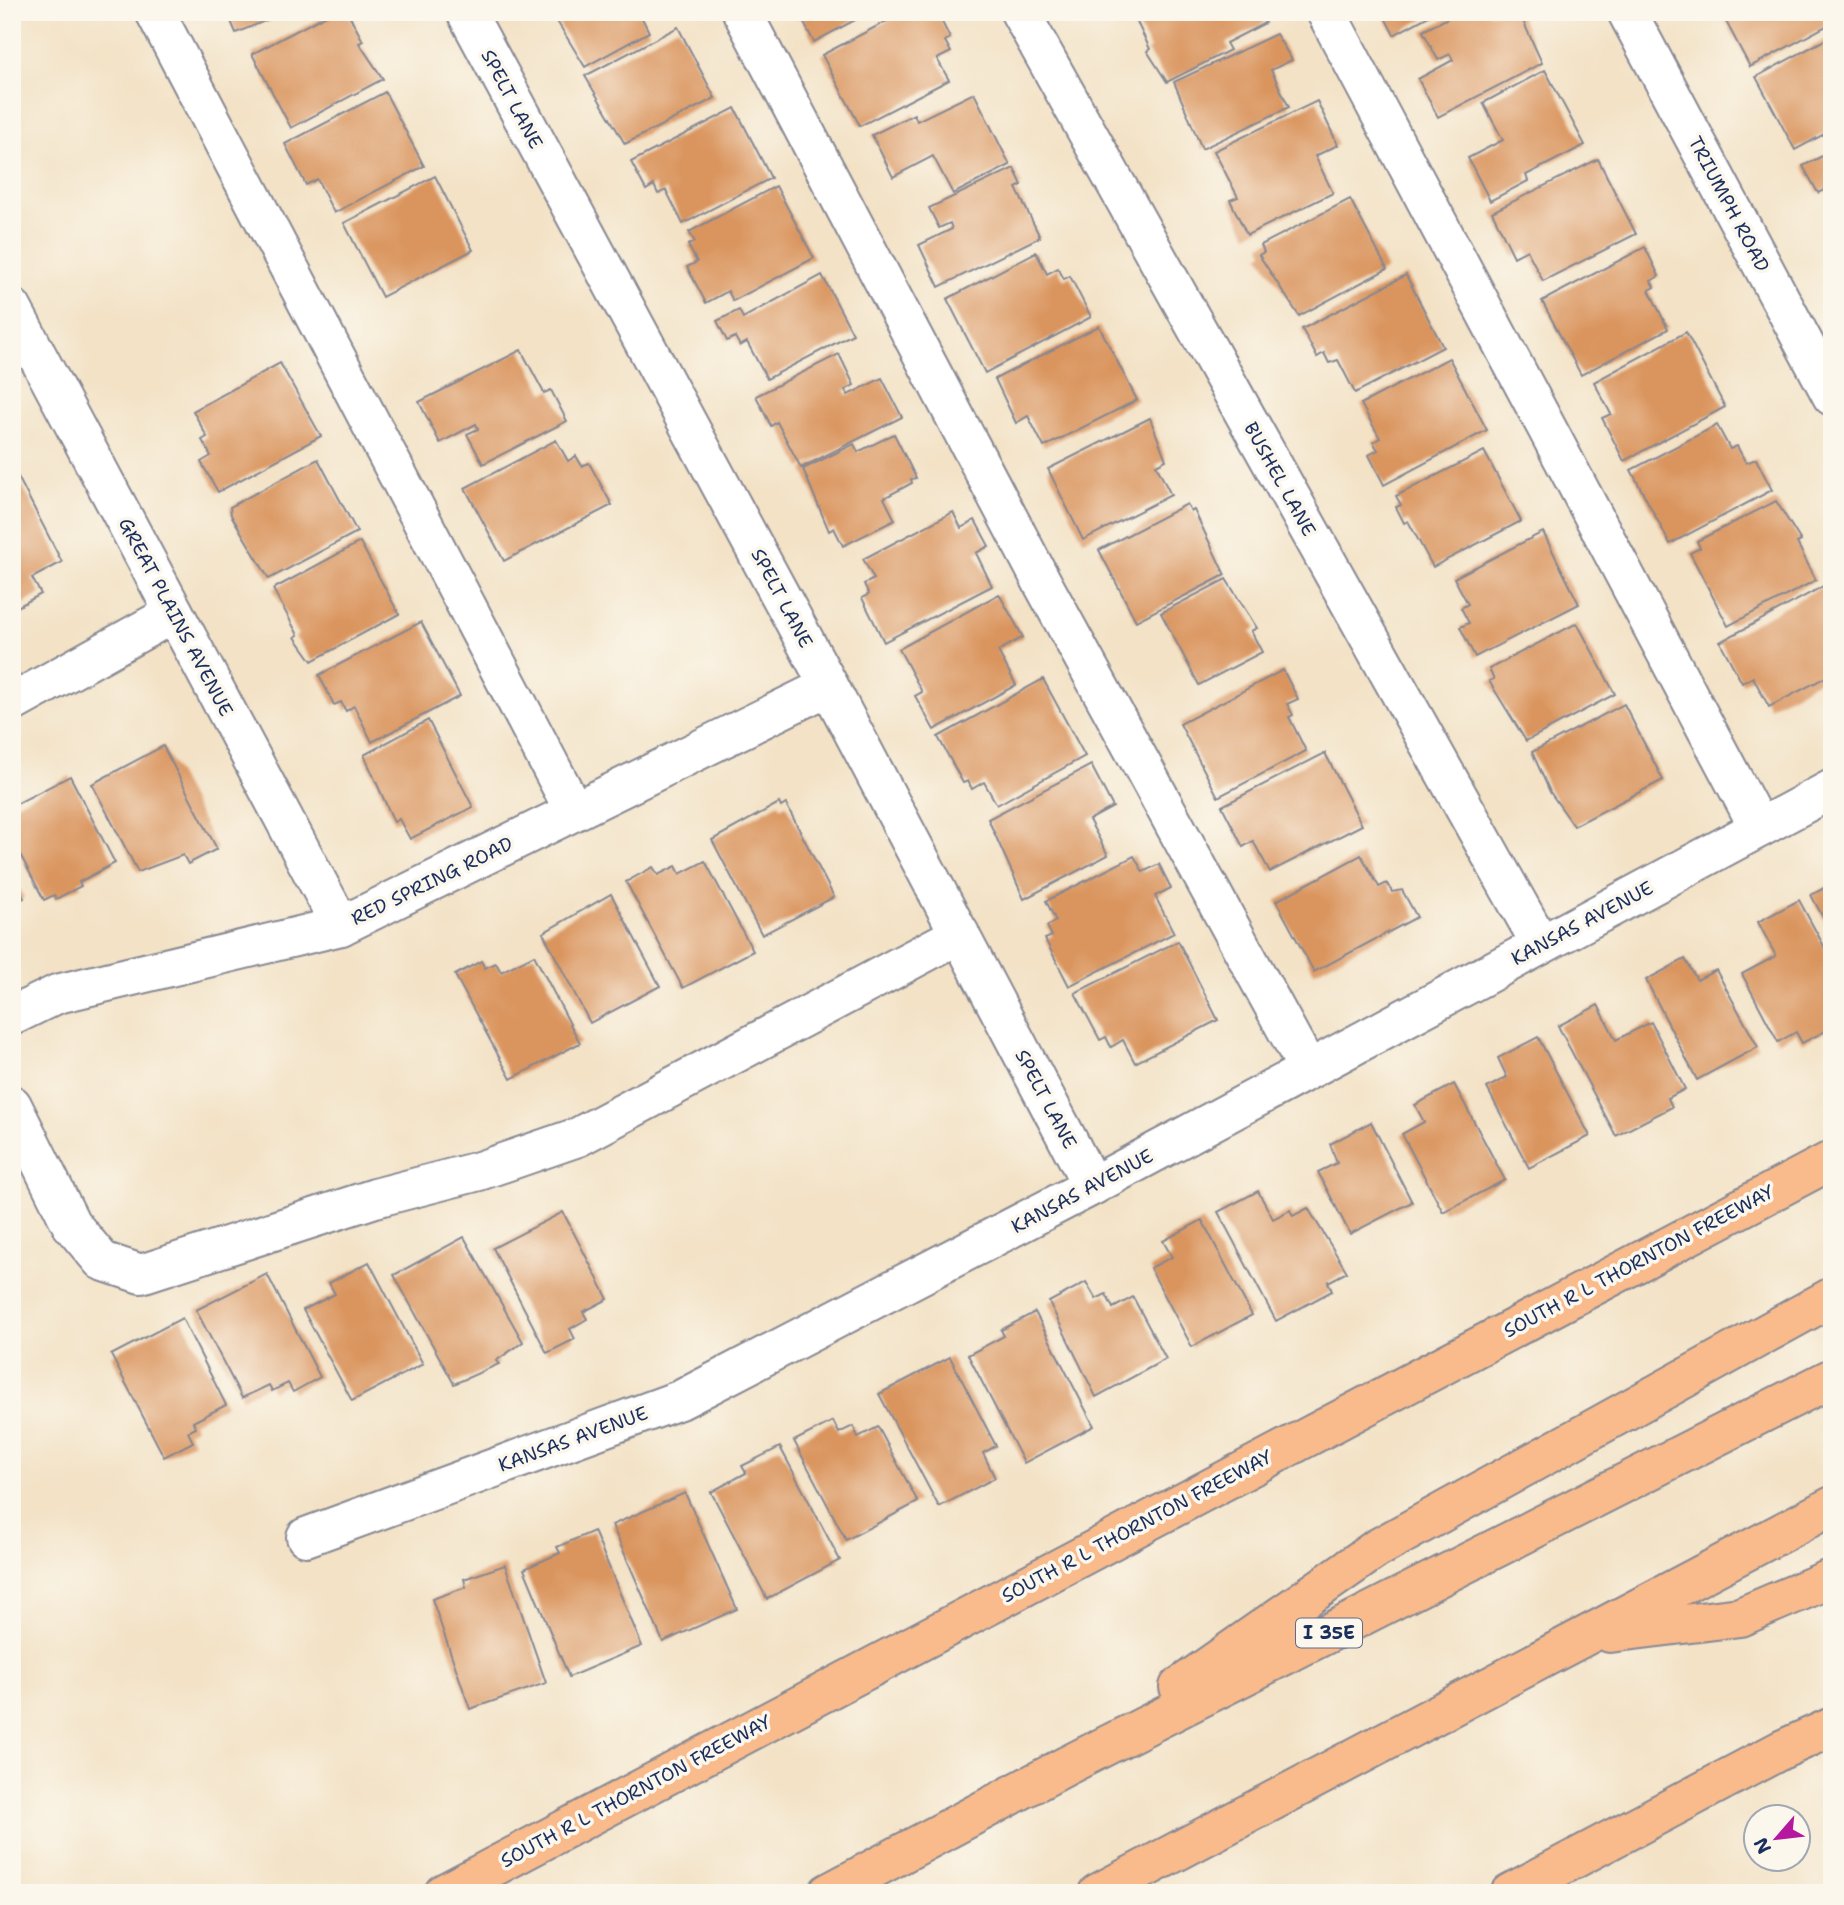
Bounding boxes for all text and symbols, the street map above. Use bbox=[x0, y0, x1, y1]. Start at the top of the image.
street label: SPELT LANE bbox=[475, 45, 549, 153]
street label: TRIUMPH ROAD bbox=[1683, 132, 1775, 276]
street label: BUSHEL LANE bbox=[1238, 418, 1322, 541]
street label: GREAT PLAINS AVENUE bbox=[113, 513, 239, 721]
street label: SPELT LANE bbox=[745, 544, 819, 652]
street label: RED SPRING ROAD bbox=[347, 831, 517, 931]
street label: KANSAS AVENUE bbox=[1507, 875, 1657, 971]
street label: SPELT LANE bbox=[1009, 1045, 1083, 1153]
street label: KANSAS AVENUE bbox=[1007, 1143, 1157, 1239]
street label: SOUTH R L THORNTON FREEWAY bbox=[1499, 1178, 1779, 1343]
street label: KANSAS AVENUE bbox=[495, 1400, 651, 1478]
street label: SOUTH R L THORNTON FREEWAY bbox=[997, 1443, 1277, 1608]
road number: I 35E bbox=[1296, 1618, 1362, 1648]
street label: SOUTH R L THORNTON FREEWAY bbox=[496, 1708, 776, 1873]
north arrow bbox=[1742, 1804, 1812, 1874]
text: N bbox=[1748, 1833, 1777, 1858]

